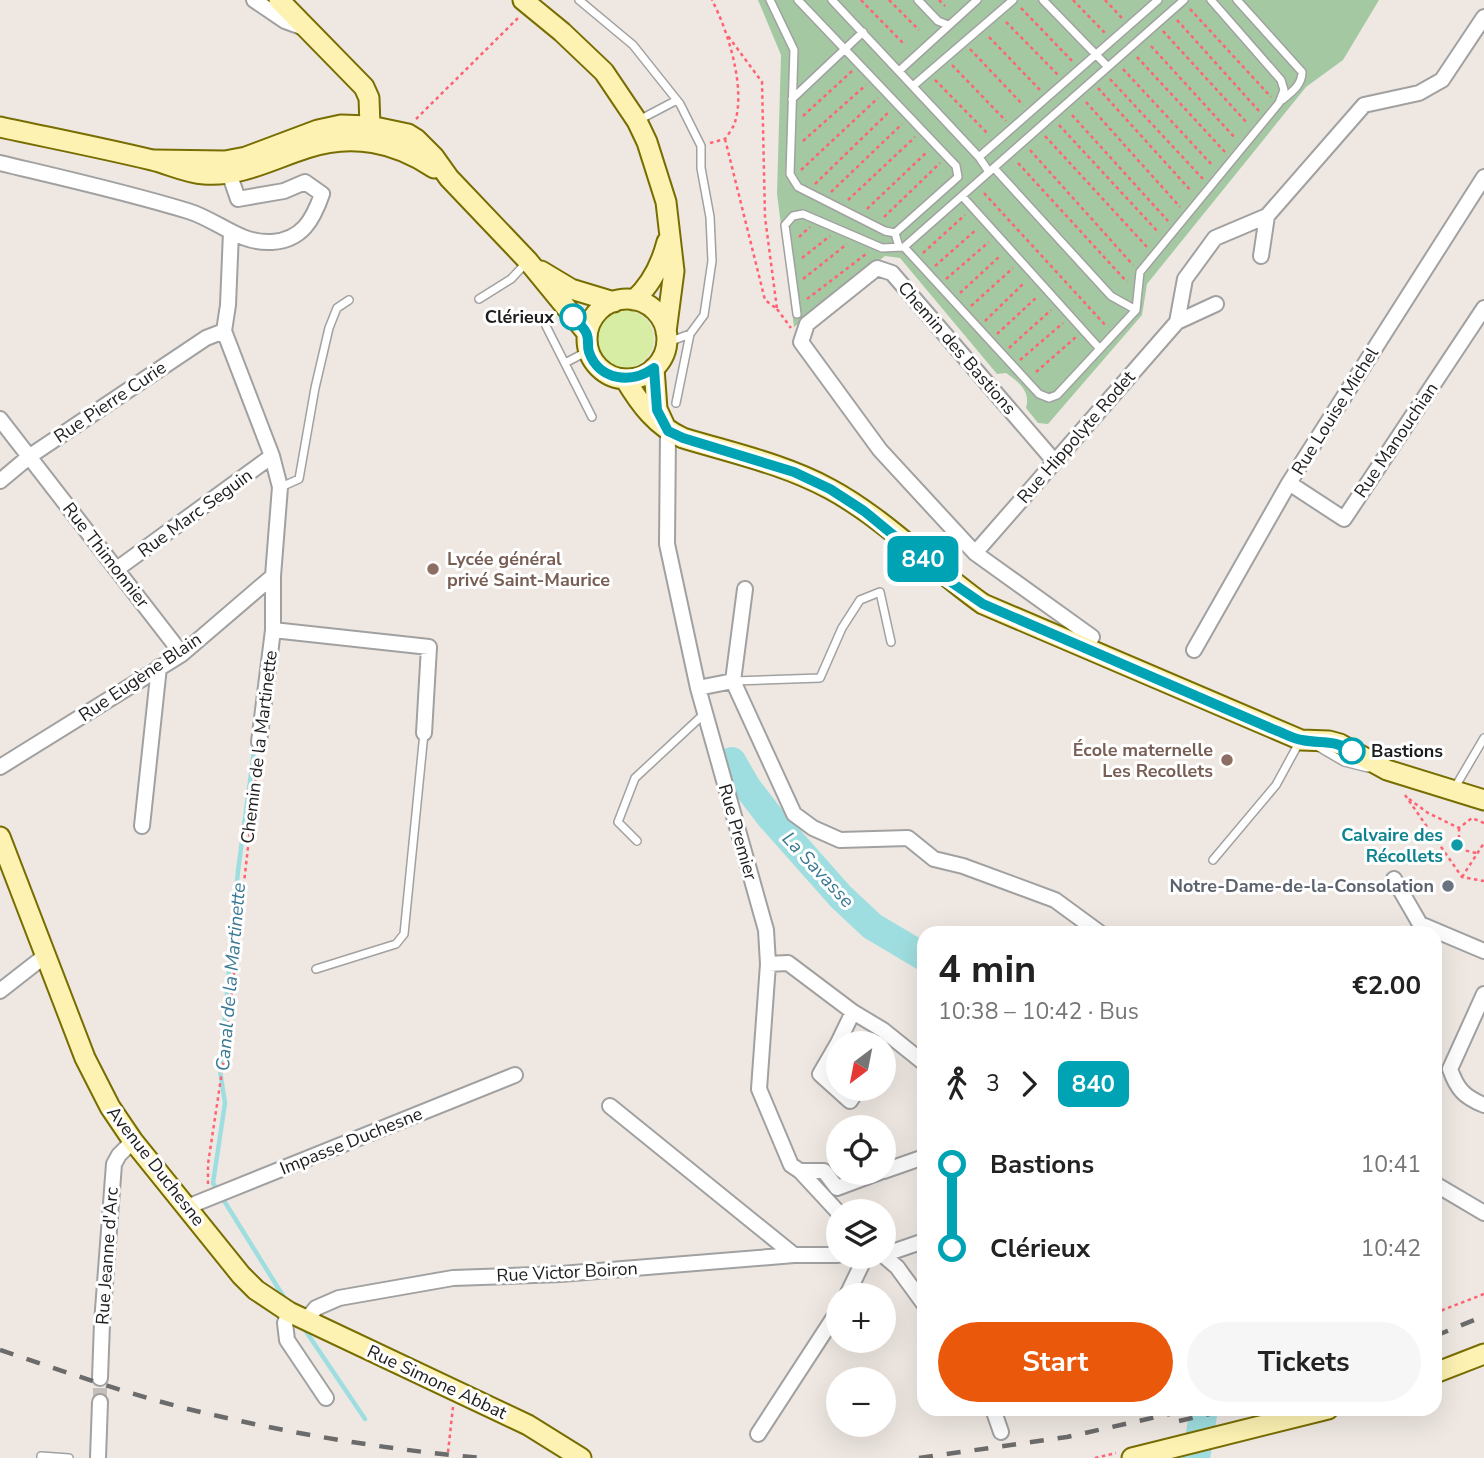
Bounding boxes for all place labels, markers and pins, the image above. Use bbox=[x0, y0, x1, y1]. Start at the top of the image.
marker: Clérieux bbox=[560, 304, 586, 330]
place label: Clérieux bbox=[485, 305, 554, 329]
place label: Lycée général privé Saint-Maurice bbox=[447, 547, 610, 592]
marker: Lycée général privé Saint-Maurice bbox=[425, 561, 441, 577]
place label: École maternelle Les Recollets bbox=[1073, 738, 1213, 783]
marker: Bastions bbox=[1339, 738, 1365, 764]
place label: Bastions bbox=[1371, 739, 1443, 763]
marker: École maternelle Les Recollets bbox=[1219, 752, 1235, 768]
place label: Calvaire des Récollets bbox=[1341, 823, 1443, 868]
marker: Calvaire des Récollets bbox=[1449, 837, 1465, 853]
place label: Notre-Dame-de-la-Consolation bbox=[1170, 874, 1434, 898]
marker: Notre-Dame-de-la-Consolation bbox=[1440, 878, 1456, 894]

